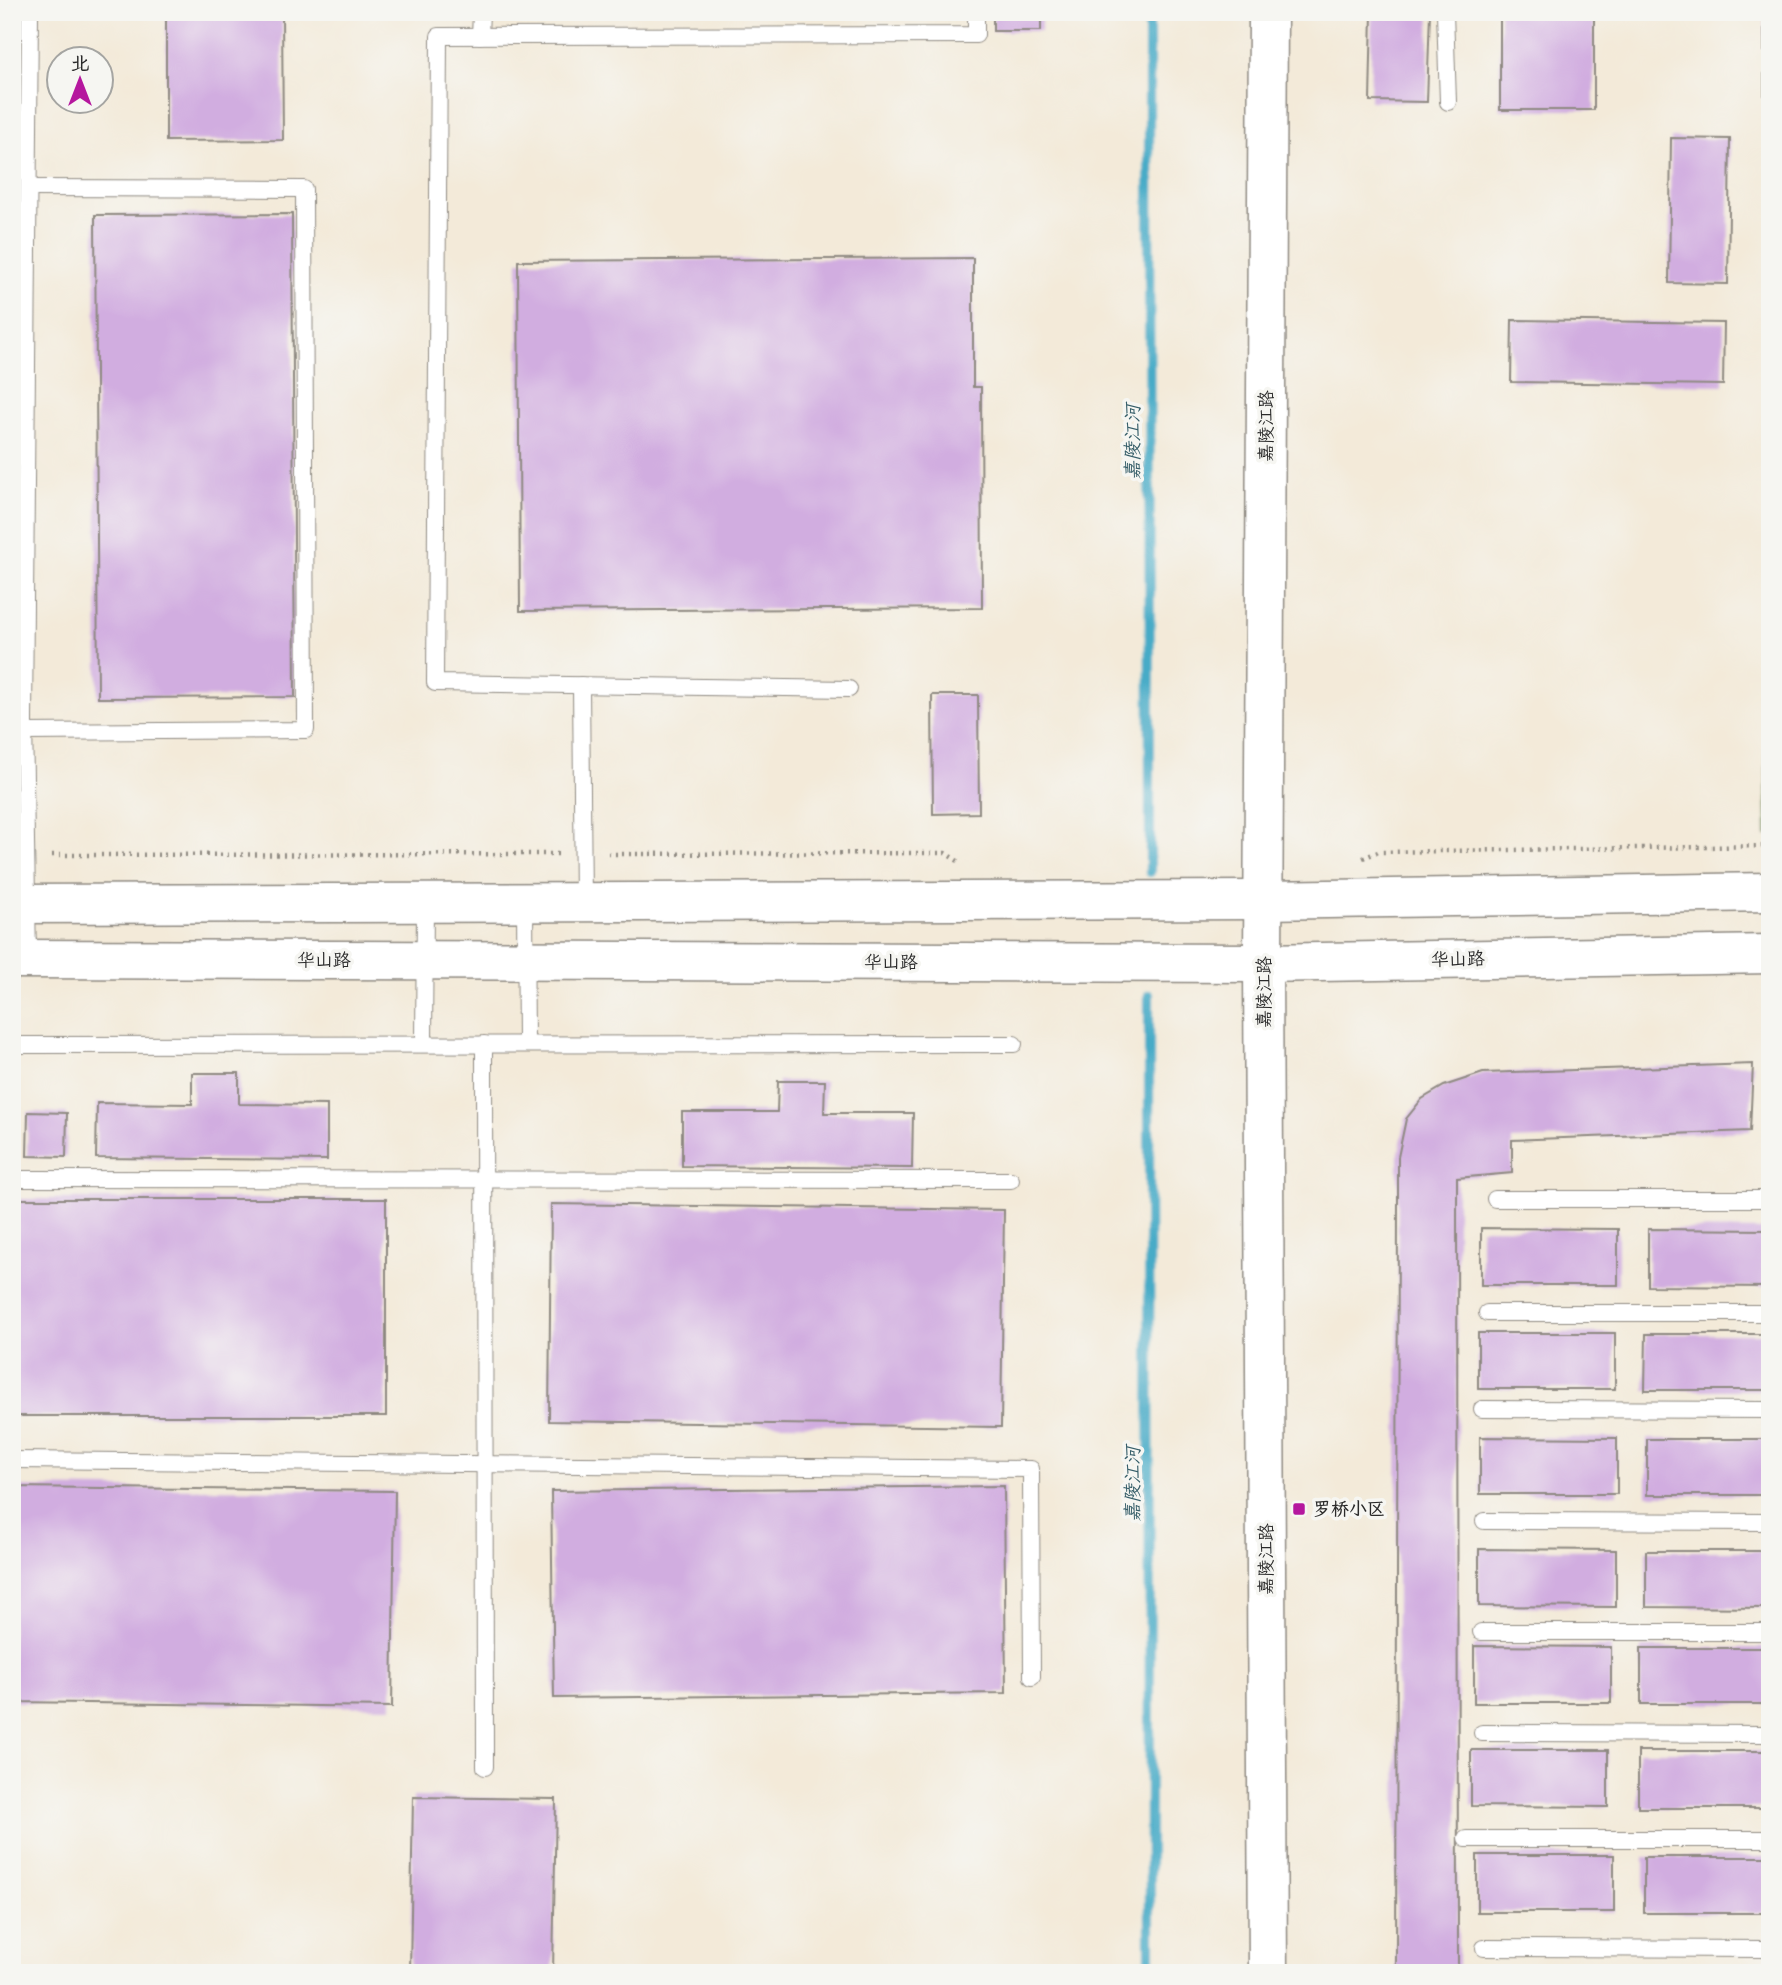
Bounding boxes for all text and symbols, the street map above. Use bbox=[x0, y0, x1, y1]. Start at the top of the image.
north arrow bbox=[46, 46, 116, 116]
text: 北 bbox=[70, 50, 90, 80]
street label: 嘉陵江路 bbox=[1253, 390, 1282, 462]
water label: 嘉陵江河 bbox=[1119, 401, 1149, 480]
street label: 华山路 bbox=[1431, 946, 1485, 975]
street label: 华山路 bbox=[297, 947, 351, 976]
street label: 华山路 bbox=[864, 949, 918, 978]
street label: 嘉陵江路 bbox=[1251, 956, 1280, 1028]
water label: 嘉陵江河 bbox=[1119, 1443, 1149, 1522]
place label: 罗桥小区 bbox=[1313, 1496, 1385, 1525]
marker: 罗桥小区 bbox=[1291, 1501, 1307, 1517]
street label: 嘉陵江路 bbox=[1253, 1523, 1282, 1595]

